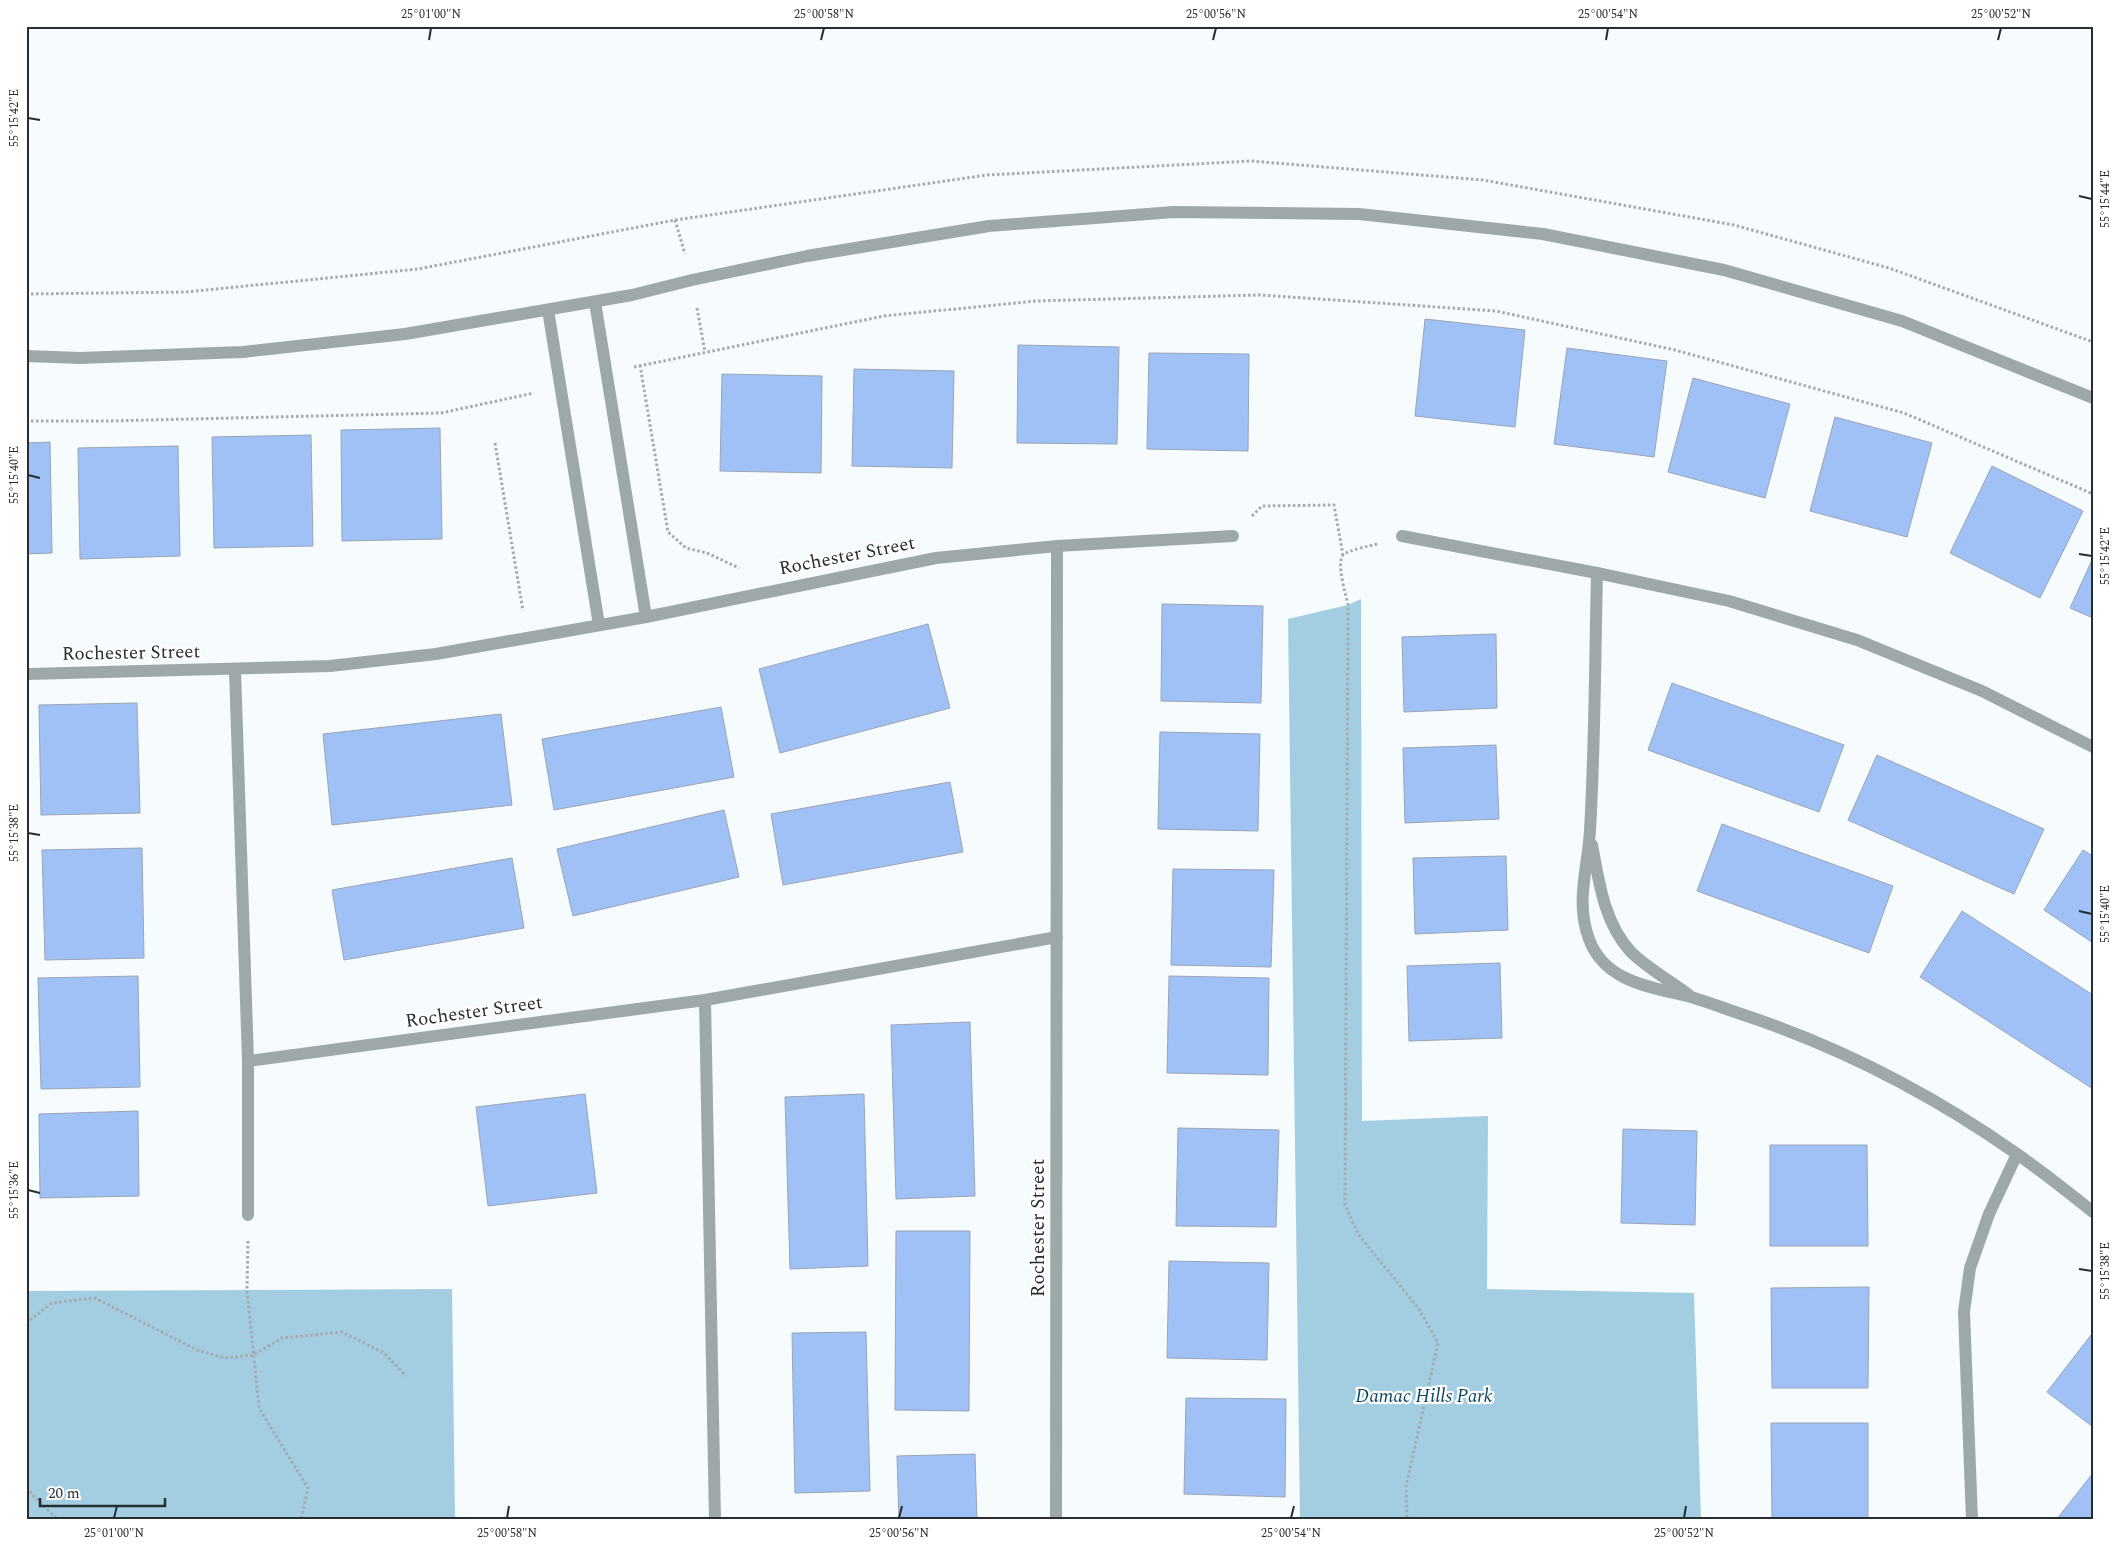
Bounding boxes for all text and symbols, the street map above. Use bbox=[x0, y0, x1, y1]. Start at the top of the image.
text: 25°01'00"N bbox=[401, 5, 461, 24]
text: 25°00'58"N bbox=[794, 5, 854, 24]
text: 25°00'56"N bbox=[1186, 5, 1246, 24]
text: 25°00'54"N bbox=[1578, 5, 1638, 24]
text: 25°00'52"N bbox=[1971, 5, 2031, 24]
text: 55°15'42"E bbox=[5, 89, 24, 147]
text: 55°15'44"E bbox=[2096, 170, 2115, 228]
text: 55°15'40"E bbox=[5, 446, 24, 504]
text: 55°15'42"E bbox=[2096, 527, 2115, 585]
street label: Rochester Street bbox=[776, 529, 918, 583]
street label: Rochester Street bbox=[62, 637, 201, 669]
text: 55°15'38"E bbox=[5, 804, 24, 862]
text: 55°15'40"E bbox=[2096, 885, 2115, 943]
street label: Rochester Street bbox=[403, 988, 545, 1036]
street label: Rochester Street bbox=[1024, 1159, 1053, 1297]
text: 55°15'36"E bbox=[5, 1161, 24, 1219]
text: 55°15'38"E bbox=[2096, 1242, 2115, 1300]
park label: Damac Hills Park bbox=[1355, 1382, 1493, 1411]
scale bar bbox=[40, 1476, 165, 1508]
text: 20 m bbox=[48, 1482, 80, 1505]
text: 25°01'00"N bbox=[84, 1524, 144, 1543]
text: 25°00'58"N bbox=[477, 1524, 537, 1543]
text: 25°00'56"N bbox=[869, 1524, 929, 1543]
text: 25°00'54"N bbox=[1261, 1524, 1321, 1543]
text: 25°00'52"N bbox=[1654, 1524, 1714, 1543]

